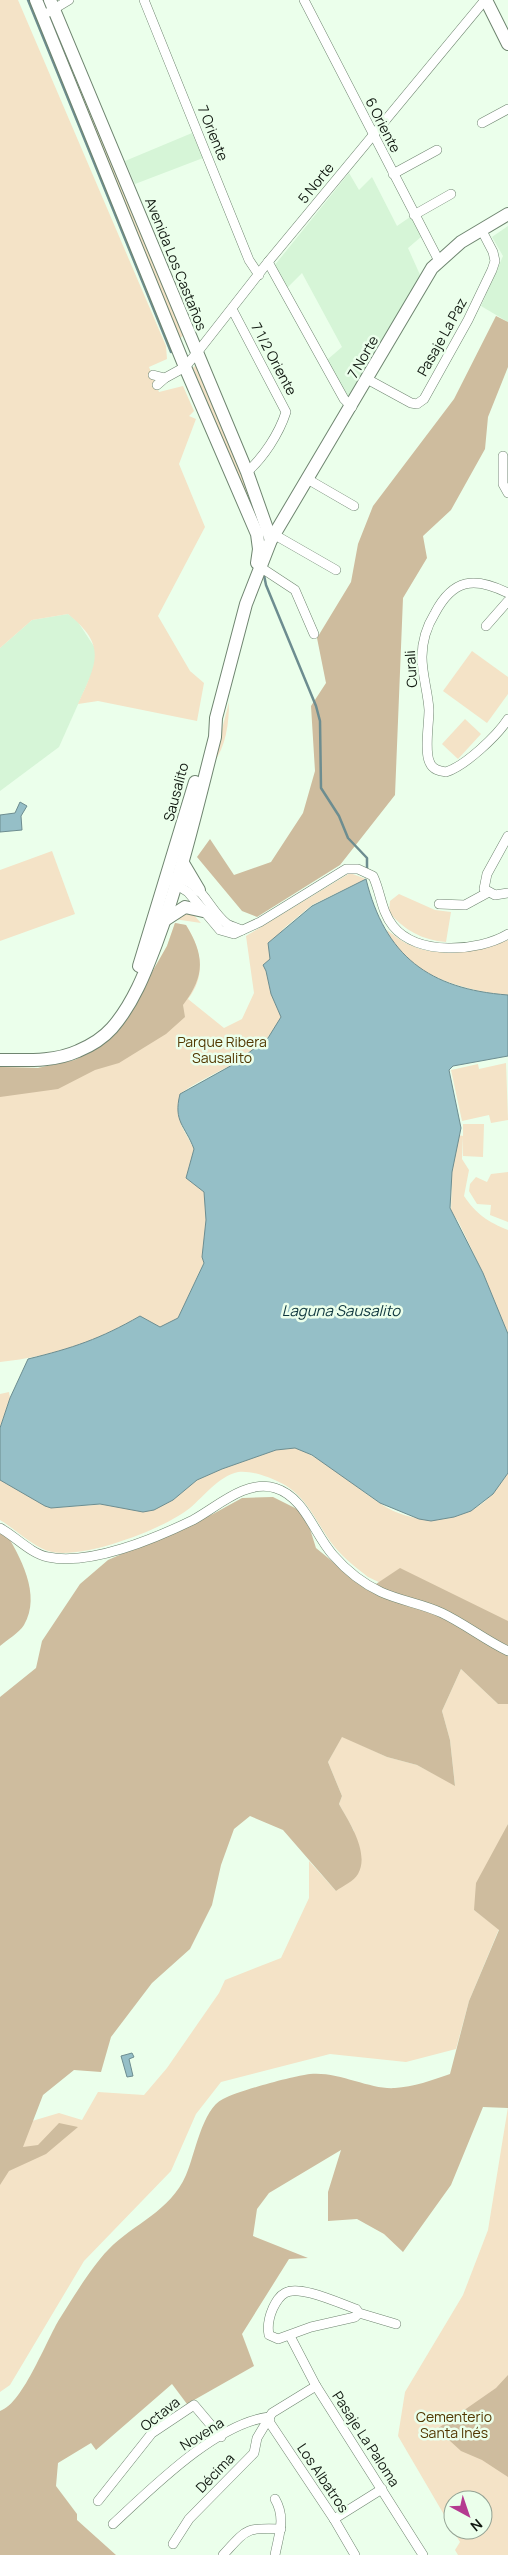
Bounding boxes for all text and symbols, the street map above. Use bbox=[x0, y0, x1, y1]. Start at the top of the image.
street label: 6 Oriente bbox=[361, 94, 405, 156]
street label: 7 Oriente bbox=[194, 102, 233, 163]
street label: 5 Norte bbox=[293, 158, 338, 207]
street label: Avenida Los Castaños bbox=[141, 195, 212, 333]
street label: Pasaje La Paz bbox=[412, 294, 471, 379]
street label: 7 1/2 Oriente bbox=[247, 319, 302, 398]
street label: 7 Norte bbox=[343, 332, 382, 382]
street label: Curali bbox=[400, 650, 421, 688]
street label: Sausalito bbox=[159, 760, 192, 823]
park label: Parque Ribera Sausalito bbox=[177, 1032, 267, 1067]
water label: Laguna Sausalito bbox=[282, 1300, 401, 1321]
street label: Pasaje La Paloma bbox=[328, 2387, 404, 2490]
street label: Octava bbox=[136, 2392, 183, 2435]
park label: Cementerio Santa Inés bbox=[416, 2407, 492, 2442]
street label: Novena bbox=[176, 2413, 227, 2454]
street label: Los Albatros bbox=[293, 2439, 354, 2516]
street label: Décima bbox=[191, 2449, 238, 2497]
north arrow bbox=[443, 2490, 493, 2540]
text: N bbox=[467, 2515, 487, 2536]

